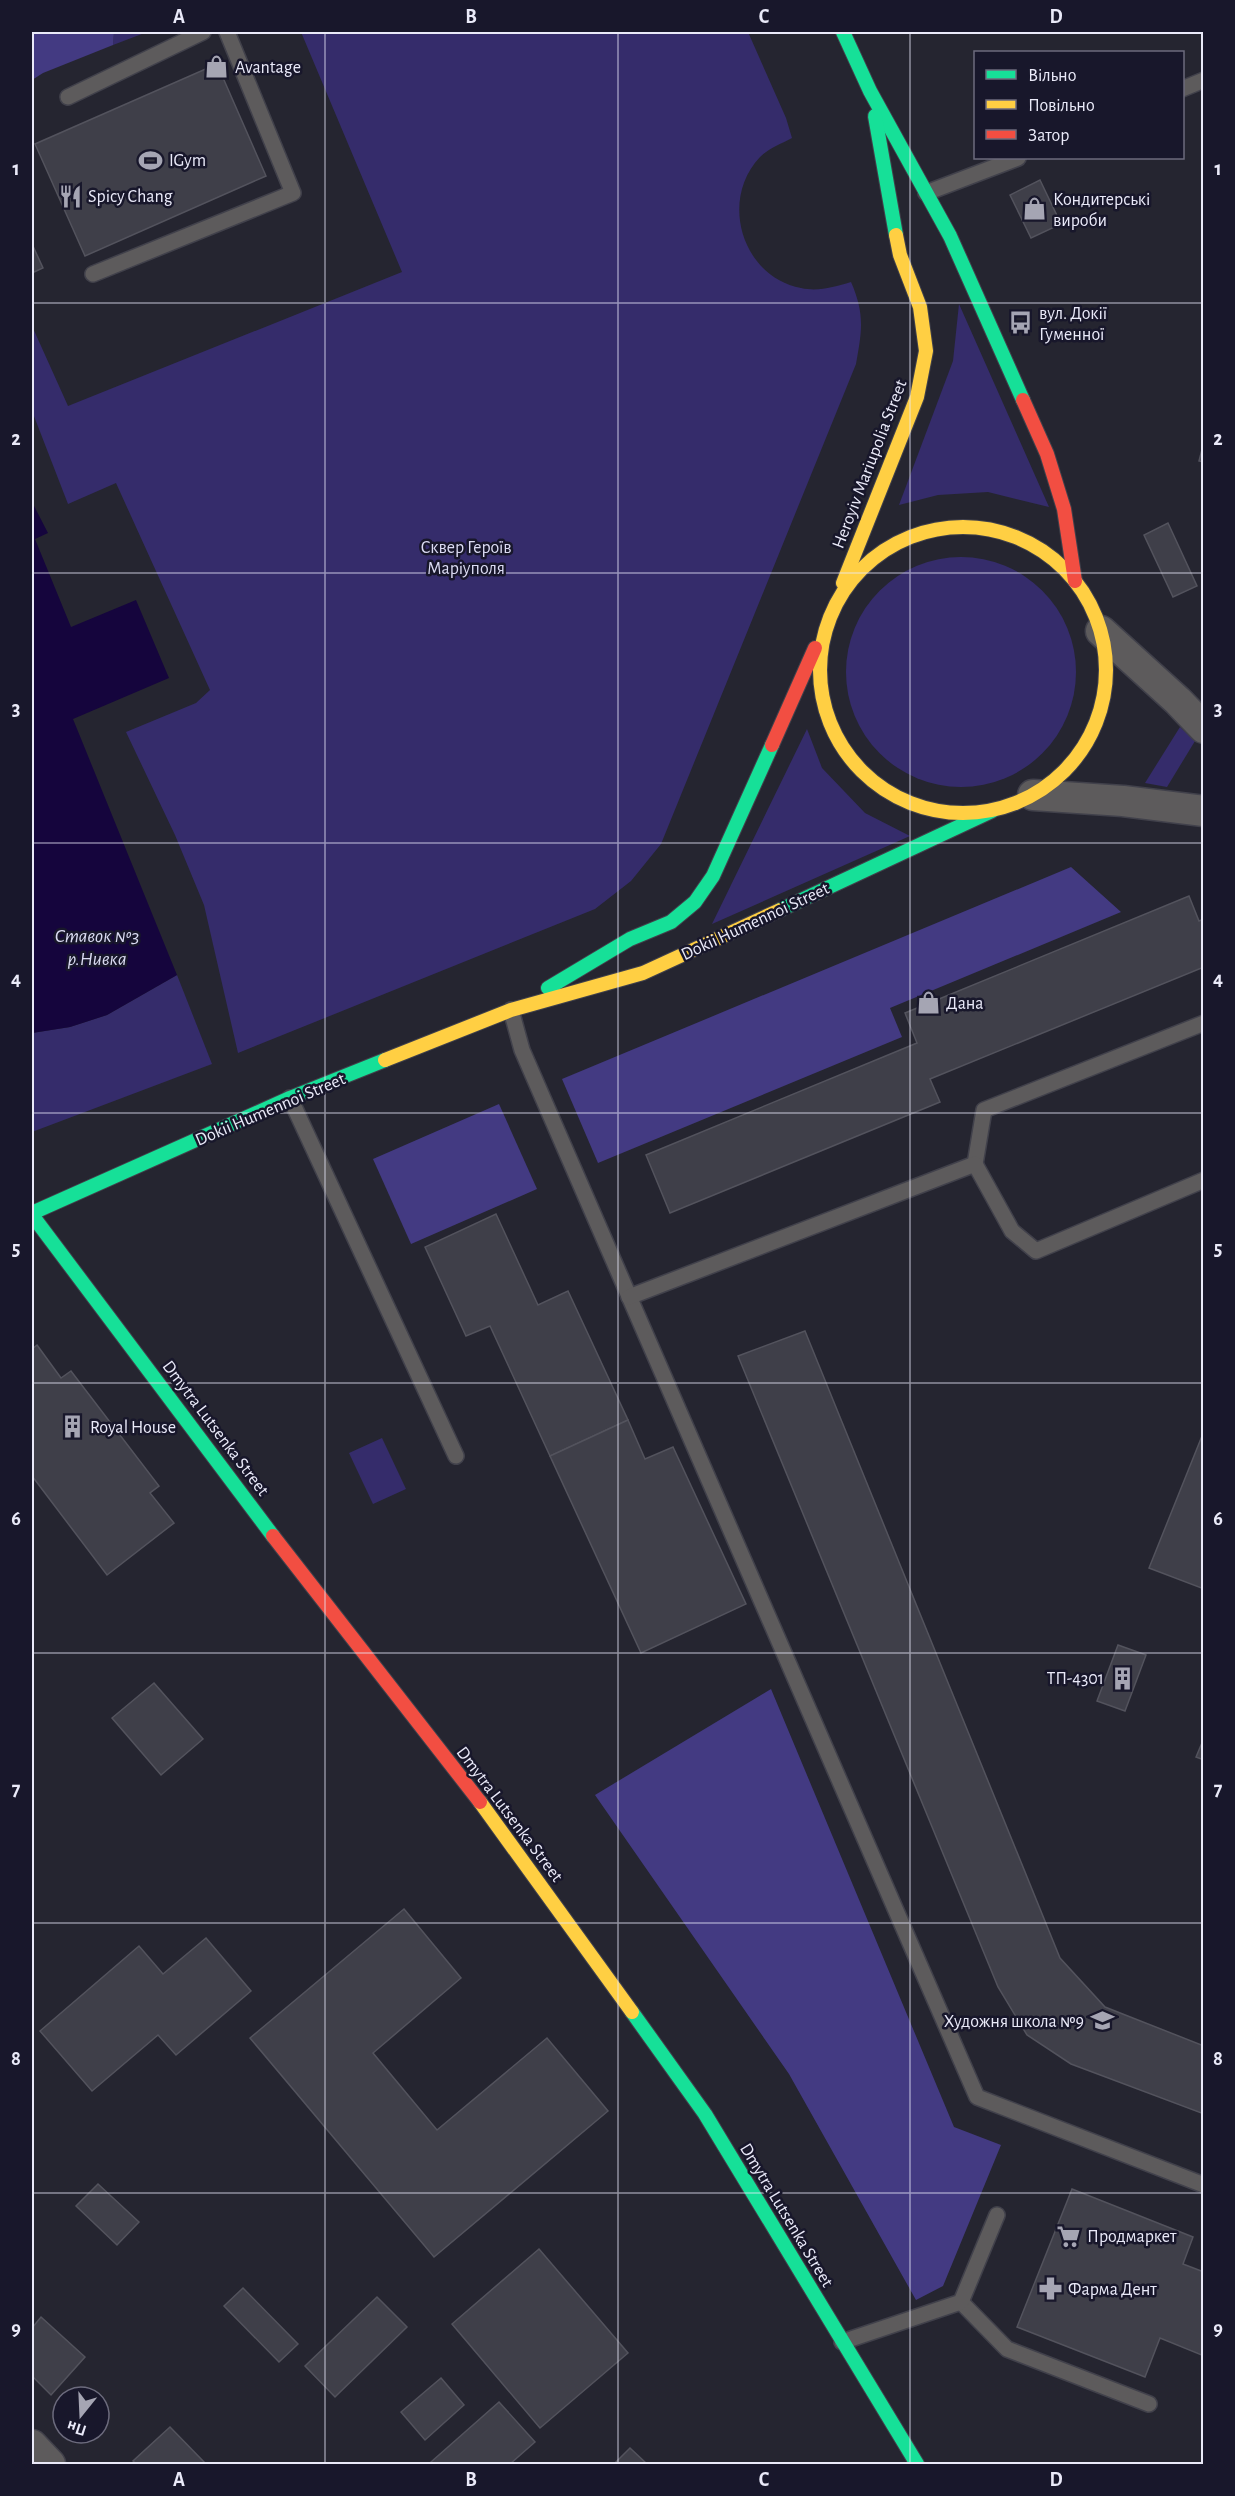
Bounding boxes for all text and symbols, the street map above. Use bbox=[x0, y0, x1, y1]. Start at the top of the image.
text: A bbox=[173, 7, 185, 27]
text: B bbox=[465, 7, 477, 27]
text: C bbox=[759, 7, 770, 27]
text: D bbox=[1049, 7, 1063, 27]
legend bbox=[974, 51, 1184, 159]
shop icon: Avantage bbox=[204, 54, 230, 80]
place label: Avantage bbox=[235, 59, 301, 77]
text: Вільно bbox=[1028, 67, 1076, 85]
text: Повільно bbox=[1028, 97, 1095, 115]
text: Затор bbox=[1028, 127, 1069, 145]
sports icon: IGym bbox=[138, 147, 164, 173]
place label: IGym bbox=[169, 152, 206, 170]
text: 1 bbox=[12, 159, 20, 179]
text: 1 bbox=[1214, 159, 1222, 179]
restaurant icon: Spicy Chang bbox=[57, 183, 83, 209]
place label: Spicy Chang bbox=[88, 188, 173, 206]
place label: Кондитерські вироби bbox=[1053, 191, 1150, 230]
shop icon: Кондитерські вироби bbox=[1022, 196, 1048, 222]
place label: вул. Докії Гуменної bbox=[1039, 305, 1107, 344]
bus stop icon: вул. Докії Гуменної bbox=[1008, 310, 1034, 336]
street label: Heroyiv Mariupolia Street bbox=[829, 377, 911, 551]
text: 2 bbox=[11, 429, 21, 449]
text: 2 bbox=[1213, 429, 1223, 449]
park label: Сквер Героїв Маріуполя bbox=[420, 539, 512, 578]
text: 3 bbox=[12, 699, 20, 719]
text: 3 bbox=[1214, 699, 1222, 719]
street label: Dokii Humennoi Street bbox=[679, 880, 832, 964]
water label: Ставок №3 р.Нивка bbox=[54, 926, 140, 969]
text: 4 bbox=[11, 969, 21, 989]
text: 4 bbox=[1213, 969, 1223, 989]
shop icon: Дана bbox=[915, 990, 941, 1016]
place label: Дана bbox=[946, 995, 984, 1013]
street label: Dokii Humennoi Street bbox=[193, 1070, 348, 1150]
text: 5 bbox=[12, 1239, 20, 1259]
text: 5 bbox=[1214, 1239, 1222, 1259]
street label: Dmytra Lutsenka Street bbox=[159, 1358, 272, 1500]
building icon: Royal House bbox=[59, 1414, 85, 1440]
place label: Royal House bbox=[90, 1419, 176, 1437]
text: 6 bbox=[11, 1509, 21, 1529]
text: 6 bbox=[1213, 1509, 1223, 1529]
building icon: ТП-4301 bbox=[1109, 1665, 1135, 1691]
place label: ТП-4301 bbox=[1047, 1670, 1104, 1688]
street label: Dmytra Lutsenka Street bbox=[453, 1744, 566, 1886]
text: 7 bbox=[12, 1779, 21, 1799]
text: 7 bbox=[1214, 1779, 1223, 1799]
school or university icon: Художня школа №9 bbox=[1089, 2008, 1115, 2034]
place label: Художня школа №9 bbox=[944, 2013, 1084, 2031]
text: 8 bbox=[11, 2049, 21, 2069]
text: 8 bbox=[1213, 2049, 1223, 2069]
street label: Dmytra Lutsenka Street bbox=[736, 2141, 836, 2291]
supermarket icon: Продмаркет bbox=[1056, 2223, 1082, 2249]
place label: Продмаркет bbox=[1087, 2228, 1177, 2246]
pharmacy icon: Фарма Дент bbox=[1037, 2276, 1063, 2302]
place label: Фарма Дент bbox=[1068, 2281, 1157, 2299]
text: 9 bbox=[11, 2319, 21, 2339]
text: 9 bbox=[1213, 2319, 1223, 2339]
north arrow bbox=[51, 2385, 111, 2445]
text: Пн bbox=[65, 2418, 88, 2439]
text: A bbox=[173, 2470, 185, 2490]
text: B bbox=[465, 2470, 477, 2490]
text: C bbox=[759, 2470, 770, 2490]
text: D bbox=[1049, 2470, 1063, 2490]

